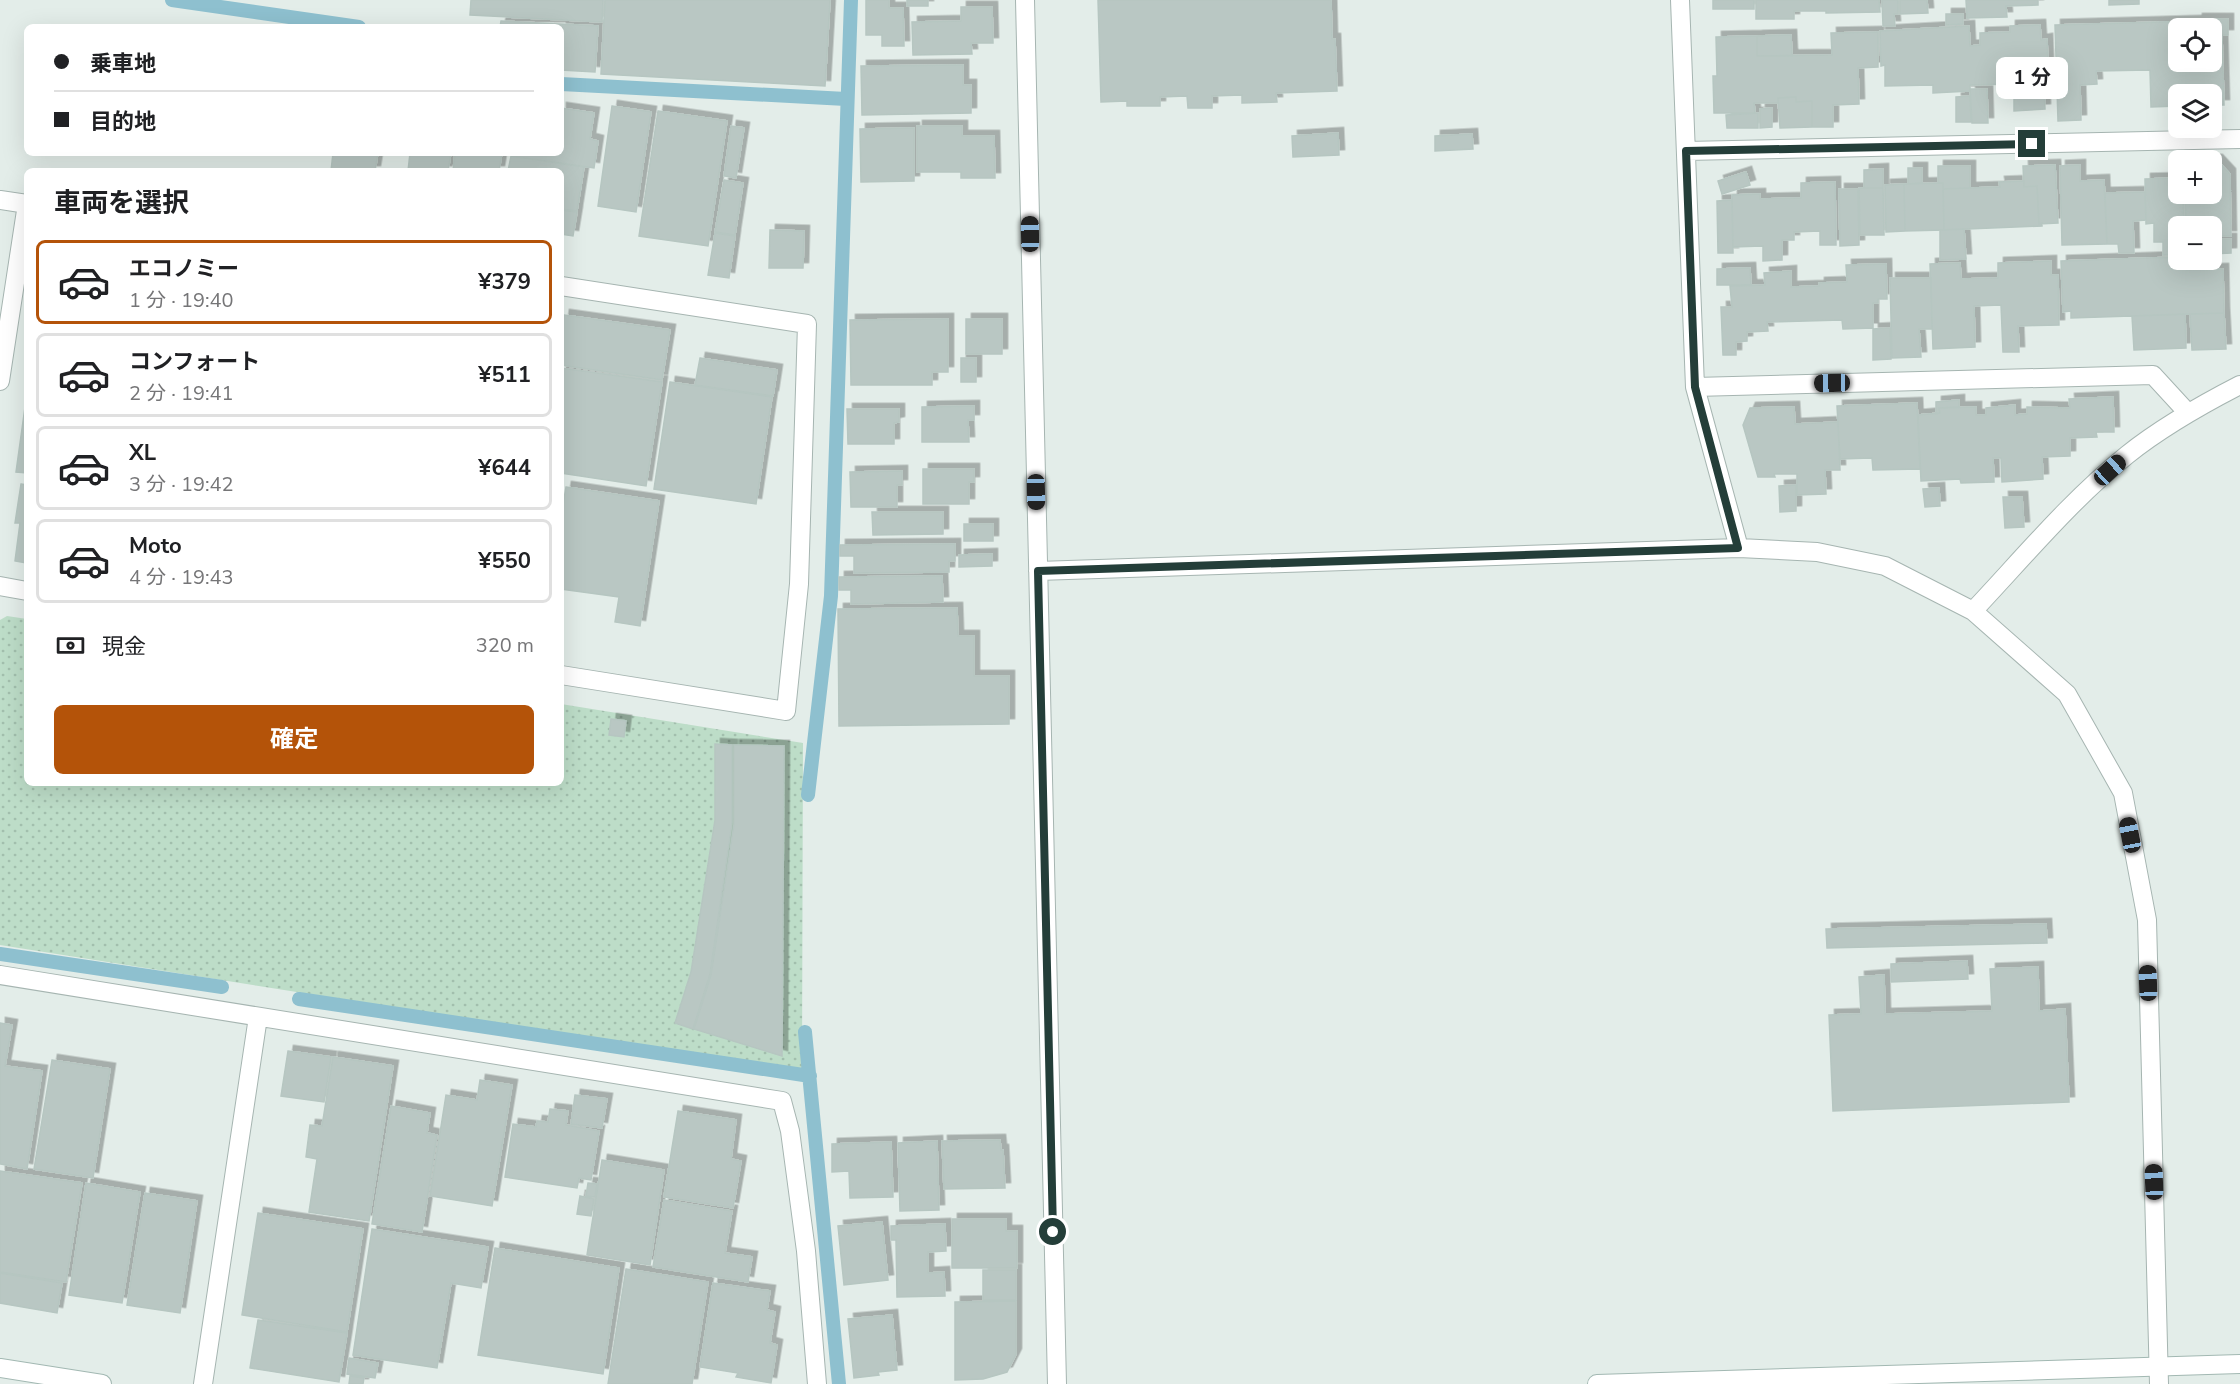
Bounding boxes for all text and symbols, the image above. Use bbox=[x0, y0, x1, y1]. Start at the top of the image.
map controls bbox=[2168, 18, 2222, 270]
button: locate bbox=[2168, 18, 2222, 72]
text: 乗車地 bbox=[90, 49, 156, 79]
callout: 1 分 bbox=[1996, 57, 2068, 99]
text: 1 分 bbox=[2013, 64, 2051, 91]
button: layers bbox=[2168, 84, 2222, 138]
text: 目的地 bbox=[90, 107, 156, 137]
route end bbox=[2018, 130, 2045, 157]
button: + bbox=[2168, 150, 2222, 204]
text: 車両を選択 bbox=[54, 185, 189, 222]
car bbox=[1021, 216, 1039, 252]
button: − bbox=[2168, 216, 2222, 270]
text: エコノミー bbox=[129, 254, 239, 284]
icon: car bbox=[57, 255, 111, 309]
text: ¥379 bbox=[478, 267, 531, 297]
text: 1 分 · 19:40 bbox=[129, 287, 234, 314]
text: コンフォート bbox=[129, 347, 260, 377]
icon: car bbox=[57, 348, 111, 402]
text: ¥511 bbox=[478, 360, 531, 390]
car bbox=[1814, 374, 1850, 392]
text: 2 分 · 19:41 bbox=[129, 380, 234, 407]
text: XL bbox=[129, 438, 156, 468]
icon: car bbox=[57, 441, 111, 495]
car bbox=[2091, 451, 2129, 489]
text: ¥644 bbox=[478, 453, 531, 483]
text: 3 分 · 19:42 bbox=[129, 471, 234, 498]
car bbox=[1027, 474, 1045, 510]
text: Moto bbox=[129, 531, 182, 561]
icon: car bbox=[57, 534, 111, 588]
text: ¥550 bbox=[478, 546, 531, 576]
text: 4 分 · 19:43 bbox=[129, 564, 234, 591]
icon: cash bbox=[54, 629, 87, 662]
text: 現金 bbox=[102, 632, 146, 662]
text: 320 m bbox=[476, 632, 534, 659]
button: 確定 bbox=[54, 705, 534, 774]
car bbox=[2118, 816, 2142, 854]
car bbox=[2138, 965, 2158, 1001]
car bbox=[2144, 1164, 2164, 1200]
route start bbox=[1039, 1218, 1066, 1245]

